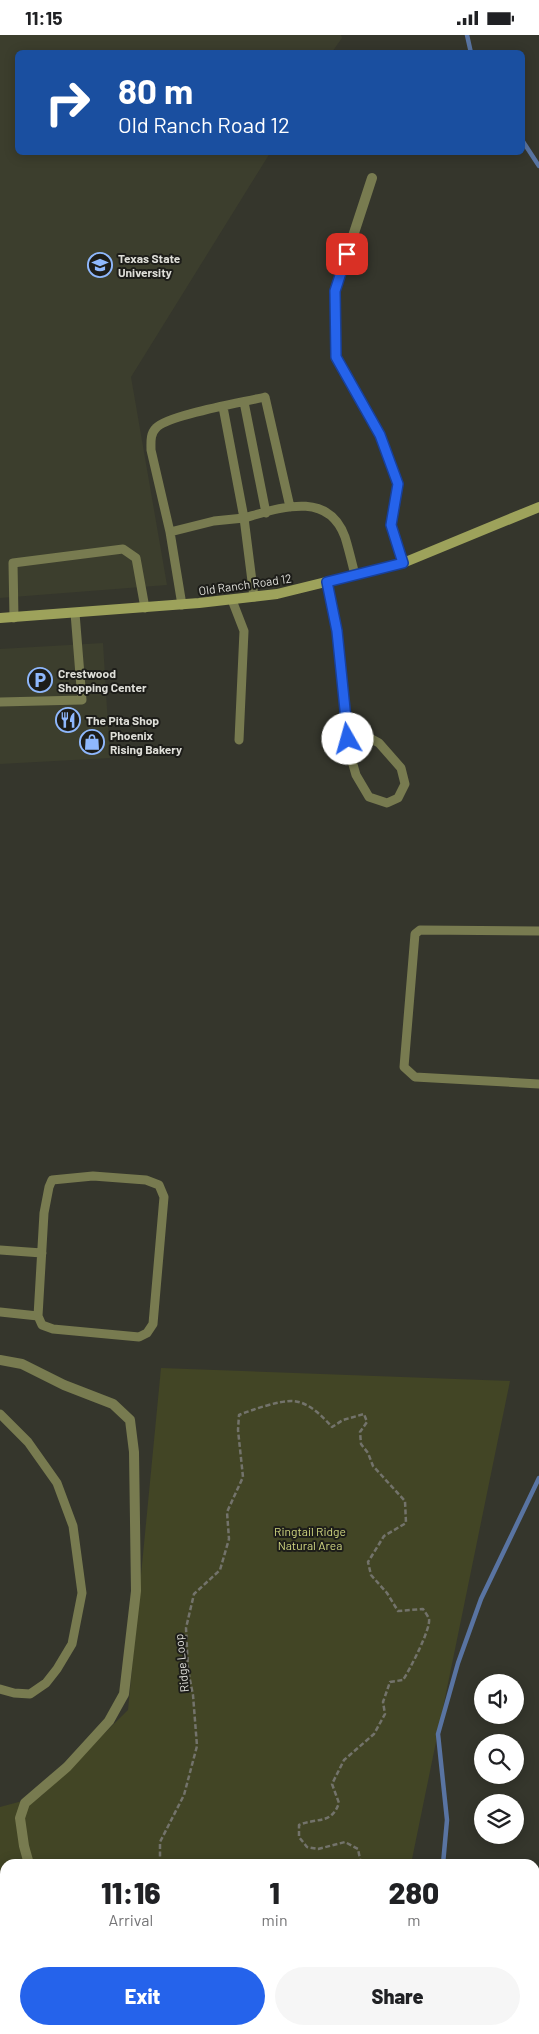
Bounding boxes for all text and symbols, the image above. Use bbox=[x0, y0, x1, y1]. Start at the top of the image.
text: 11:15 bbox=[25, 6, 62, 29]
text: 80 m bbox=[118, 69, 193, 111]
icon: right bbox=[35, 70, 100, 135]
text: Old Ranch Road 12 bbox=[118, 111, 290, 137]
pin bbox=[326, 233, 368, 275]
icon: arrive bbox=[333, 240, 361, 268]
place label: Texas State University bbox=[118, 251, 181, 279]
school or university icon: Texas State University bbox=[87, 252, 113, 278]
street label: Old Ranch Road 12 bbox=[198, 571, 292, 597]
place label: Crestwood Shopping Center bbox=[58, 666, 147, 694]
parking icon: Crestwood Shopping Center bbox=[27, 667, 53, 693]
restaurant icon: The Pita Shop bbox=[55, 707, 81, 733]
position arrow bbox=[321, 712, 373, 764]
place label: The Pita Shop bbox=[86, 713, 159, 727]
place label: Phoenix Rising Bakery bbox=[110, 728, 182, 756]
shop icon: Phoenix Rising Bakery bbox=[79, 729, 105, 755]
park label: Ringtail Ridge Natural Area bbox=[274, 1524, 346, 1552]
street label: Ridge Loop bbox=[171, 1633, 191, 1693]
map controls bbox=[474, 1674, 524, 1844]
button: sound bbox=[474, 1674, 524, 1724]
button: search bbox=[474, 1734, 524, 1784]
button: layers bbox=[474, 1794, 524, 1844]
text: 11:16 bbox=[101, 1874, 161, 1910]
text: 1 bbox=[269, 1874, 280, 1910]
text: 280 bbox=[388, 1874, 439, 1910]
text: Arrival bbox=[108, 1910, 153, 1929]
text: min bbox=[262, 1910, 288, 1929]
text: m bbox=[407, 1910, 420, 1929]
button: Exit bbox=[20, 1967, 265, 2025]
button: Share bbox=[275, 1967, 520, 2025]

